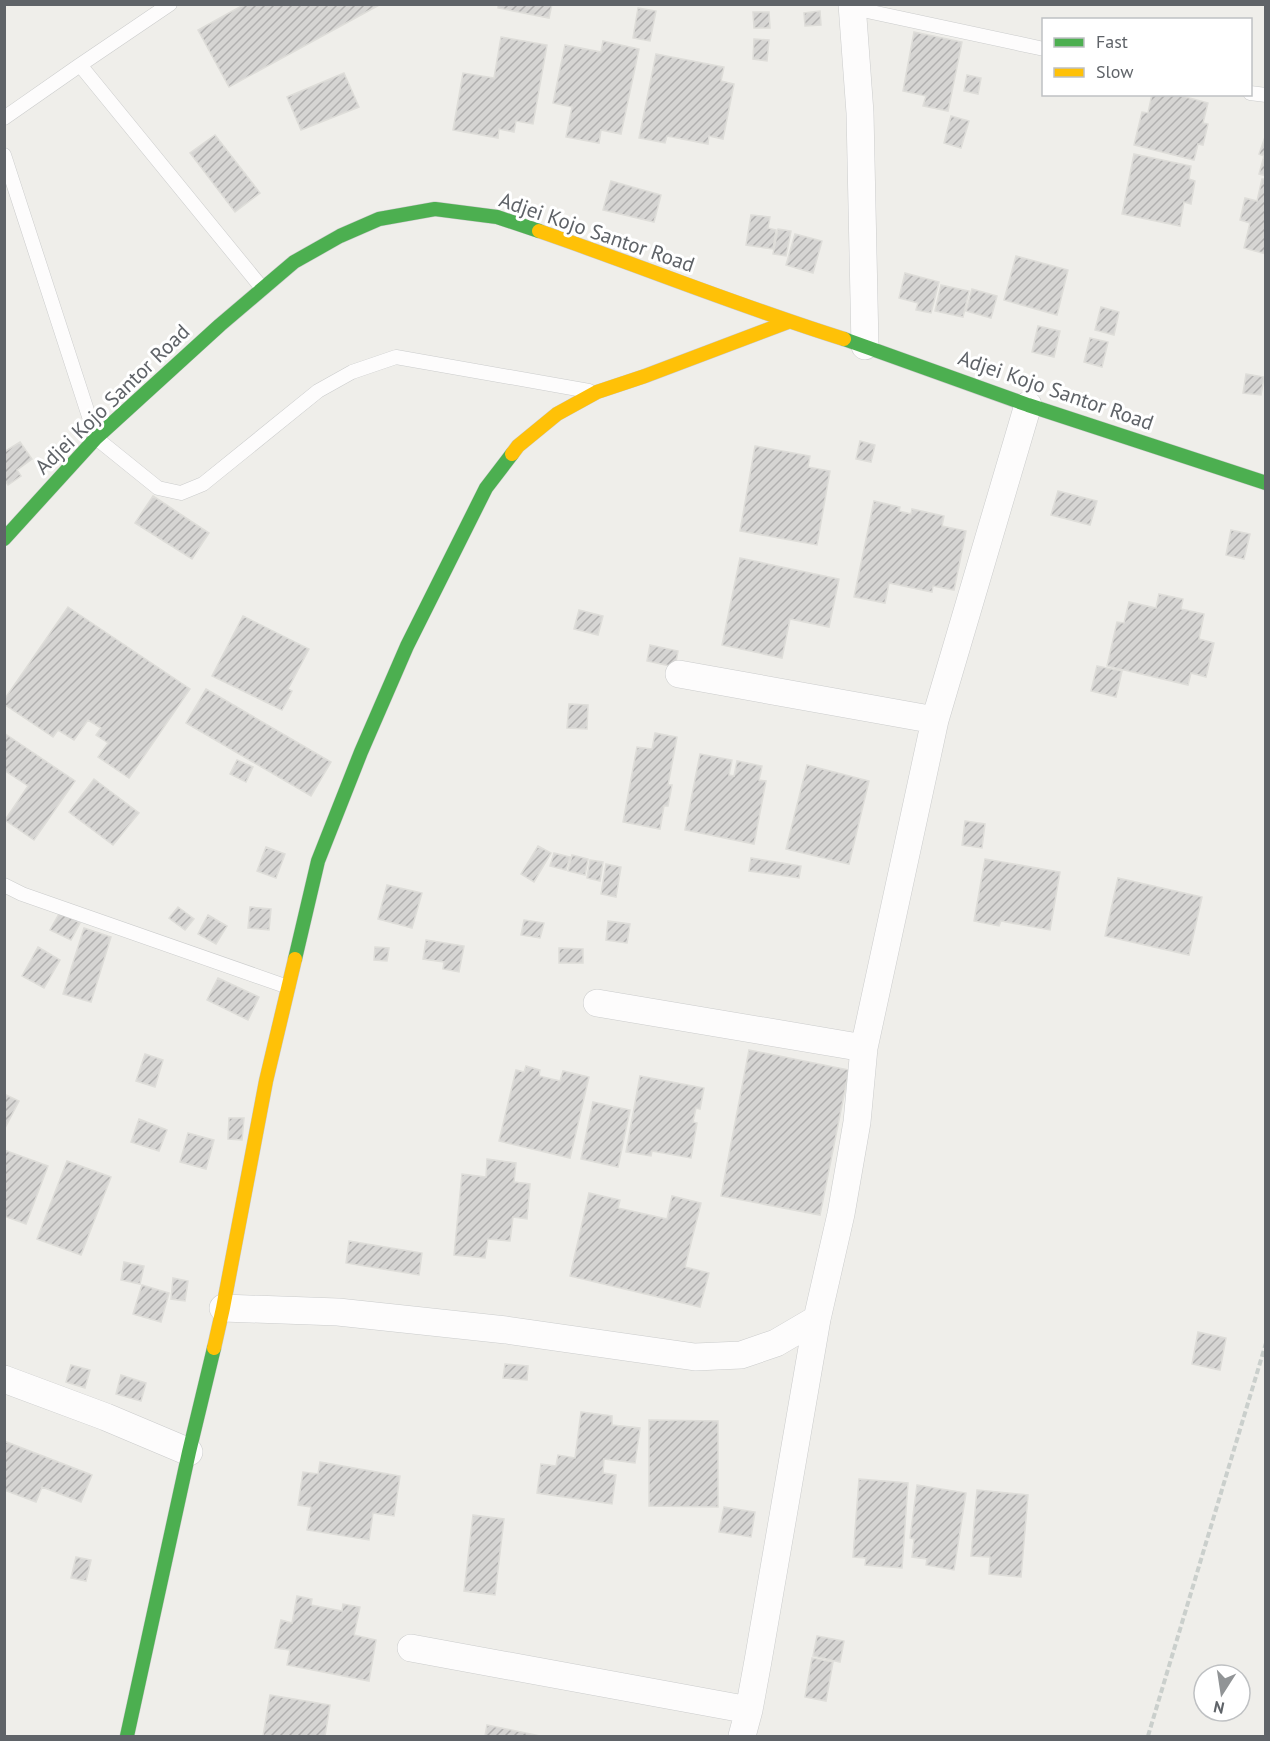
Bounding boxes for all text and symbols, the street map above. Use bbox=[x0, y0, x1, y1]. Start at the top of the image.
legend bbox=[1042, 18, 1252, 96]
text: Fast bbox=[1096, 30, 1128, 53]
text: Slow bbox=[1096, 60, 1134, 83]
street label: Adjei Kojo Santor Road bbox=[496, 186, 698, 278]
street label: Adjei Kojo Santor Road bbox=[29, 318, 195, 480]
street label: Adjei Kojo Santor Road bbox=[955, 344, 1157, 436]
north arrow bbox=[1192, 1663, 1252, 1723]
text: N bbox=[1212, 1697, 1226, 1719]

